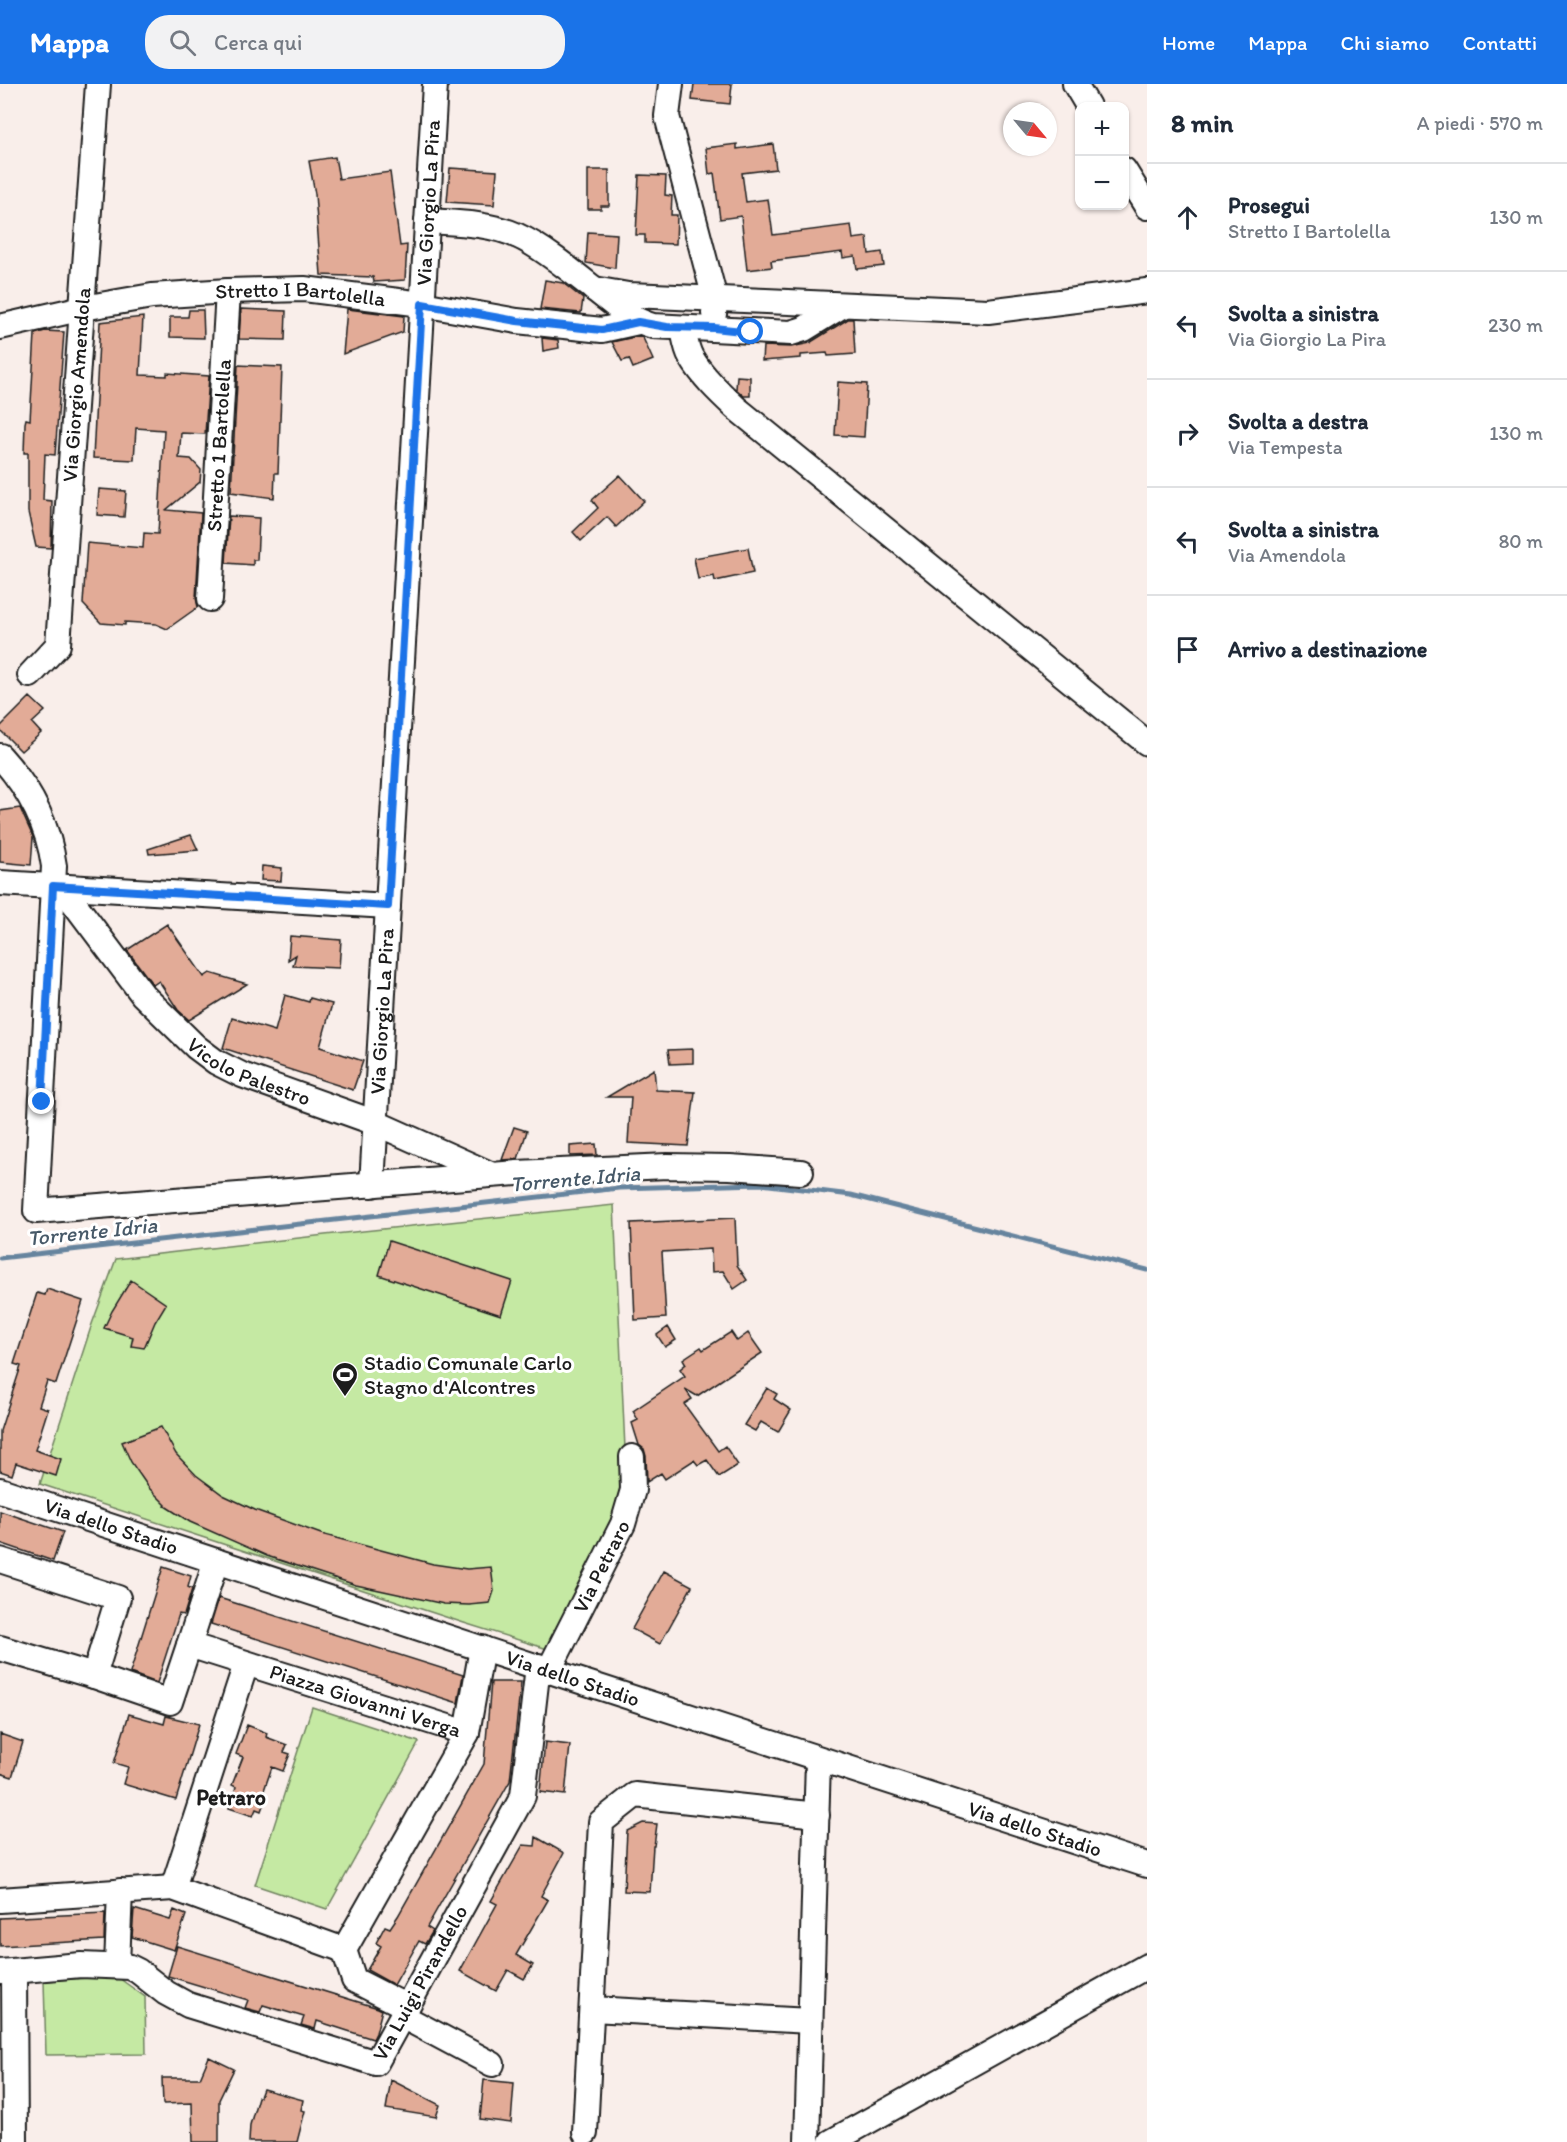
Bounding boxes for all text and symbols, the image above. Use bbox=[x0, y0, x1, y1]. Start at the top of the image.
search box bbox=[145, 15, 565, 69]
text: Mappa bbox=[30, 25, 109, 59]
icon: search bbox=[166, 26, 199, 59]
text: Cerca qui bbox=[214, 29, 302, 56]
text: Home bbox=[1162, 30, 1215, 55]
text: Mappa bbox=[1248, 30, 1307, 55]
text: Chi siamo bbox=[1340, 30, 1429, 55]
text: Contatti bbox=[1462, 30, 1537, 55]
north arrow bbox=[1003, 102, 1057, 156]
map controls bbox=[1075, 102, 1129, 210]
button: + bbox=[1075, 102, 1129, 156]
text: 8 min bbox=[1171, 107, 1233, 139]
text: A piedi · 570 m bbox=[1417, 111, 1543, 135]
street label: Via Giorgio La Pira bbox=[410, 119, 445, 286]
button: − bbox=[1075, 156, 1129, 210]
text: Prosegui bbox=[1228, 192, 1310, 219]
icon: ahead bbox=[1171, 201, 1204, 234]
text: 130 m bbox=[1489, 205, 1543, 229]
text: Stretto I Bartolella bbox=[1228, 219, 1391, 243]
street label: Stretto I Bartolella bbox=[214, 276, 387, 311]
street label: Via Giorgio Amendola bbox=[57, 286, 95, 483]
text: Svolta a sinistra bbox=[1228, 300, 1379, 327]
icon: left bbox=[1171, 309, 1204, 342]
text: 230 m bbox=[1488, 313, 1543, 337]
route start bbox=[737, 318, 763, 344]
text: Via Giorgio La Pira bbox=[1228, 327, 1386, 351]
street label: Stretto 1 Bartolella bbox=[201, 358, 236, 532]
text: Svolta a destra bbox=[1228, 408, 1368, 435]
icon: right bbox=[1171, 417, 1204, 450]
text: 130 m bbox=[1489, 421, 1543, 445]
text: Via Tempesta bbox=[1228, 435, 1343, 459]
text: Svolta a sinistra bbox=[1228, 516, 1379, 543]
icon: left bbox=[1171, 525, 1204, 558]
text: 80 m bbox=[1498, 529, 1543, 553]
text: Via Amendola bbox=[1228, 543, 1346, 567]
icon: arrive bbox=[1171, 633, 1204, 666]
text: Arrivo a destinazione bbox=[1228, 636, 1427, 663]
street label: Via Giorgio La Pira bbox=[364, 927, 399, 1095]
street label: Vicolo Palestro bbox=[182, 1032, 314, 1111]
route end bbox=[28, 1088, 54, 1114]
water label: Torrente Idria bbox=[509, 1159, 642, 1198]
water label: Torrente Idria bbox=[26, 1211, 159, 1252]
place label: Stadio Comunale Carlo Stagno d'Alcontres bbox=[364, 1350, 572, 1399]
sports icon: Stadio Comunale Carlo Stagno d'Alcontres bbox=[330, 1360, 360, 1398]
street label: Via dello Stadio bbox=[41, 1492, 181, 1560]
street label: Via Petraro bbox=[567, 1516, 635, 1617]
street label: Via dello Stadio bbox=[503, 1644, 643, 1712]
street label: Piazza Giovanni Verga bbox=[267, 1658, 464, 1742]
district label: Petraro bbox=[196, 1784, 266, 1811]
street label: Via dello Stadio bbox=[965, 1795, 1105, 1862]
street label: Via Luigi Pirandello bbox=[367, 1901, 473, 2065]

